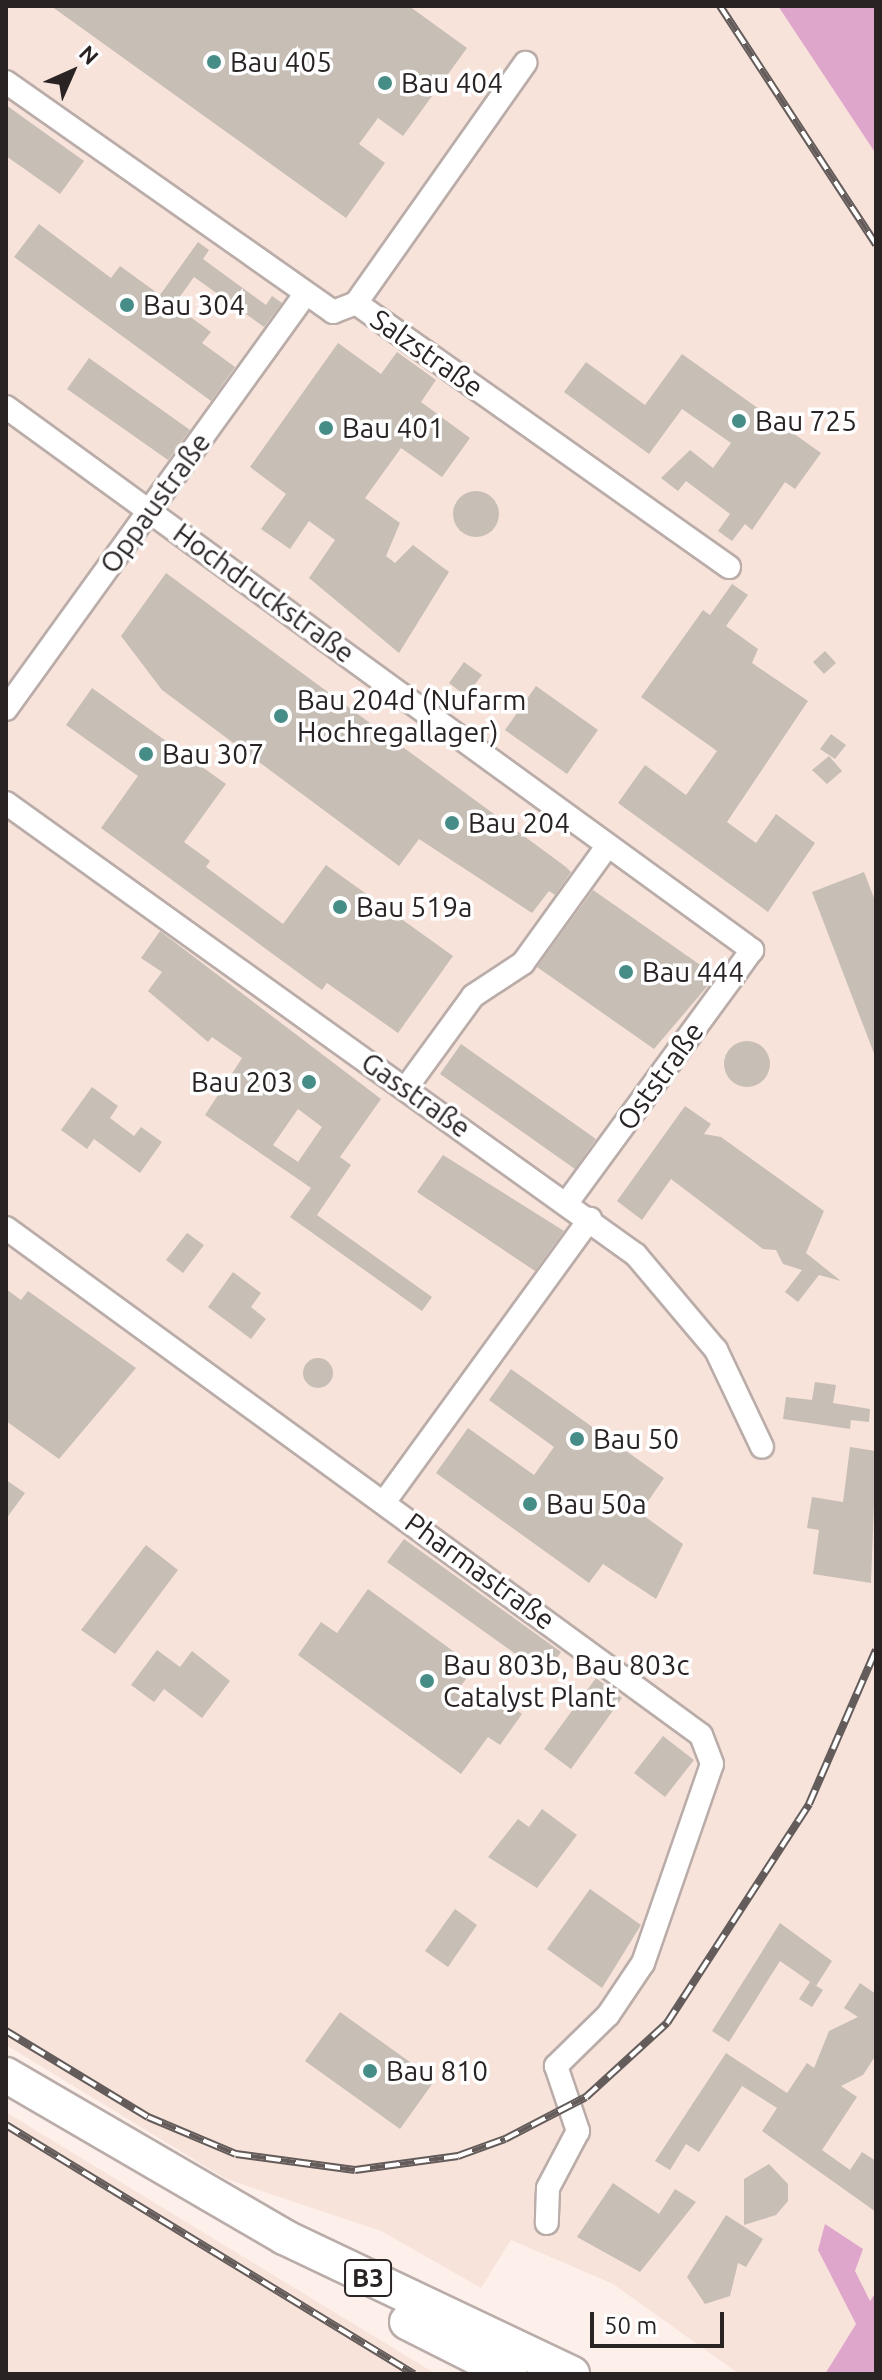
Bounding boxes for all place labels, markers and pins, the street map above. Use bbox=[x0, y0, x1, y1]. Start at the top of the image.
place label: Bau 405 bbox=[230, 45, 332, 79]
marker: Bau 405 bbox=[205, 53, 223, 71]
place label: Bau 404 bbox=[401, 66, 503, 100]
marker: Bau 404 bbox=[376, 74, 394, 92]
place label: Bau 304 bbox=[143, 288, 245, 322]
marker: Bau 304 bbox=[118, 296, 136, 314]
place label: Bau 725 bbox=[755, 404, 857, 438]
place label: Bau 401 bbox=[342, 411, 444, 445]
marker: Bau 725 bbox=[730, 412, 748, 430]
marker: Bau 401 bbox=[317, 419, 335, 437]
place label: Bau 204d (Nufarm Hochregallager) bbox=[297, 683, 526, 749]
marker: Bau 204d (Nufarm Hochregallager) bbox=[272, 707, 290, 725]
place label: Bau 307 bbox=[162, 737, 264, 771]
marker: Bau 307 bbox=[137, 745, 155, 763]
place label: Bau 204 bbox=[468, 806, 570, 840]
marker: Bau 204 bbox=[443, 814, 461, 832]
place label: Bau 519a bbox=[356, 890, 472, 924]
marker: Bau 519a bbox=[331, 898, 349, 916]
place label: Bau 444 bbox=[642, 955, 744, 989]
marker: Bau 444 bbox=[617, 963, 635, 981]
place label: Bau 203 bbox=[191, 1065, 293, 1099]
marker: Bau 203 bbox=[300, 1073, 318, 1091]
place label: Bau 50 bbox=[593, 1422, 679, 1456]
marker: Bau 50 bbox=[568, 1430, 586, 1448]
place label: Bau 50a bbox=[546, 1487, 647, 1521]
marker: Bau 50a bbox=[521, 1495, 539, 1513]
place label: Bau 803b, Bau 803c Catalyst Plant bbox=[443, 1648, 690, 1714]
marker: Bau 803b, Bau 803c Catalyst Plant bbox=[418, 1672, 436, 1690]
place label: Bau 810 bbox=[386, 2054, 488, 2088]
marker: Bau 810 bbox=[361, 2062, 379, 2080]

